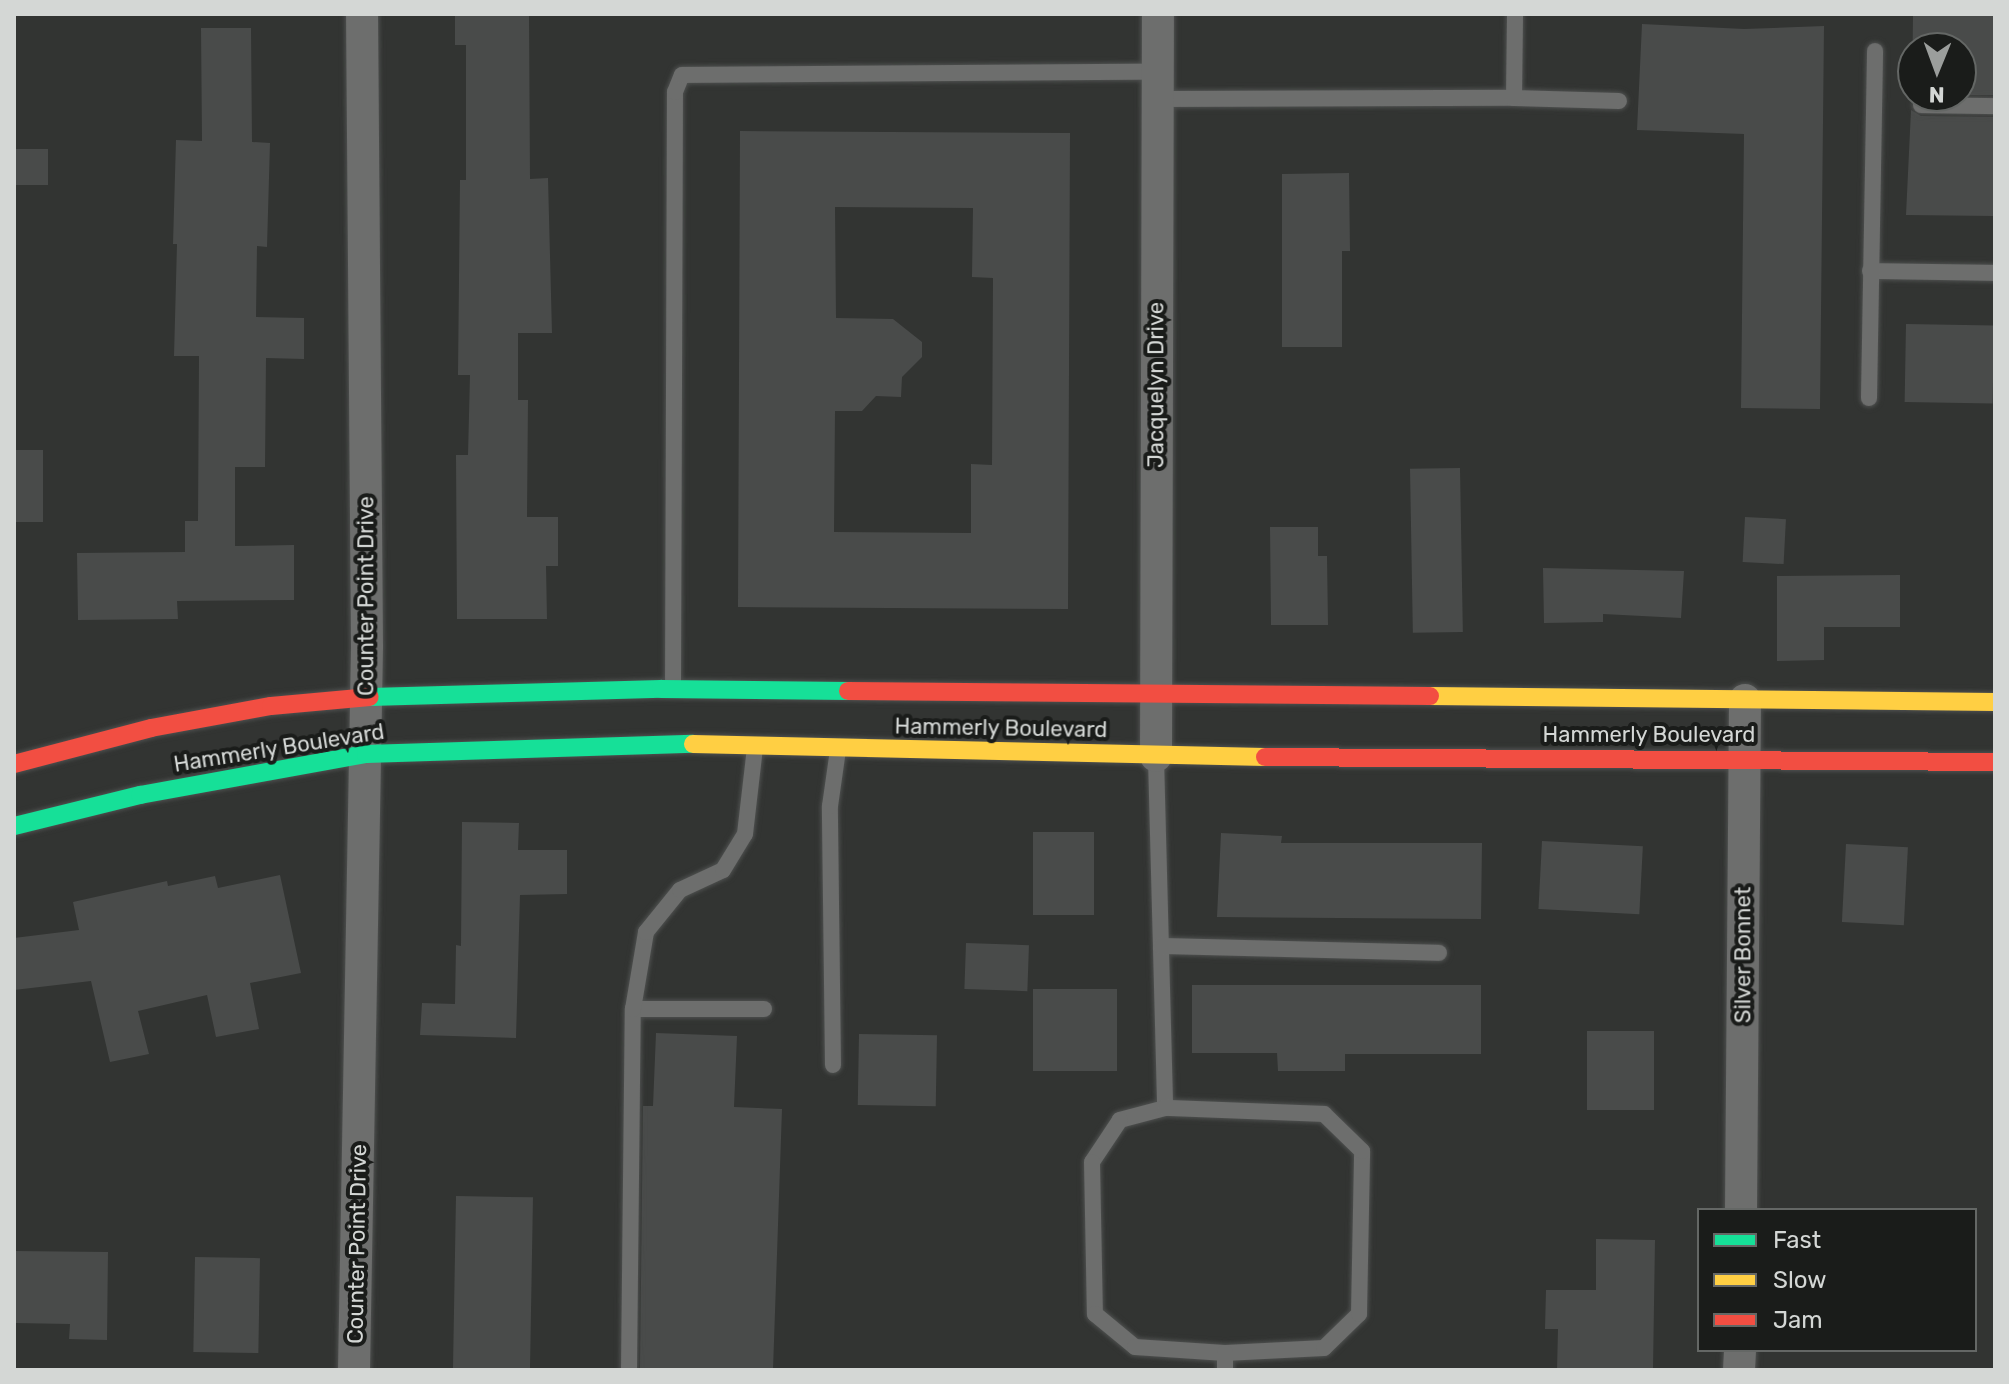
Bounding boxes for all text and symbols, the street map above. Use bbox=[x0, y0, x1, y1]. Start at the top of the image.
north arrow bbox=[1897, 32, 1977, 112]
text: N bbox=[1928, 81, 1945, 108]
street label: Jacquelyn Drive bbox=[1143, 302, 1169, 468]
street label: Counter Point Drive bbox=[353, 496, 379, 696]
street label: Hammerly Boulevard bbox=[894, 713, 1108, 743]
street label: Hammerly Boulevard bbox=[172, 718, 386, 778]
street label: Hammerly Boulevard bbox=[1542, 722, 1756, 748]
street label: Silver Bonnet bbox=[1730, 886, 1756, 1024]
street label: Counter Point Drive bbox=[342, 1144, 372, 1344]
legend bbox=[1697, 1208, 1977, 1352]
text: Fast bbox=[1773, 1226, 1821, 1254]
text: Slow bbox=[1773, 1266, 1826, 1294]
text: Jam bbox=[1773, 1306, 1823, 1334]

